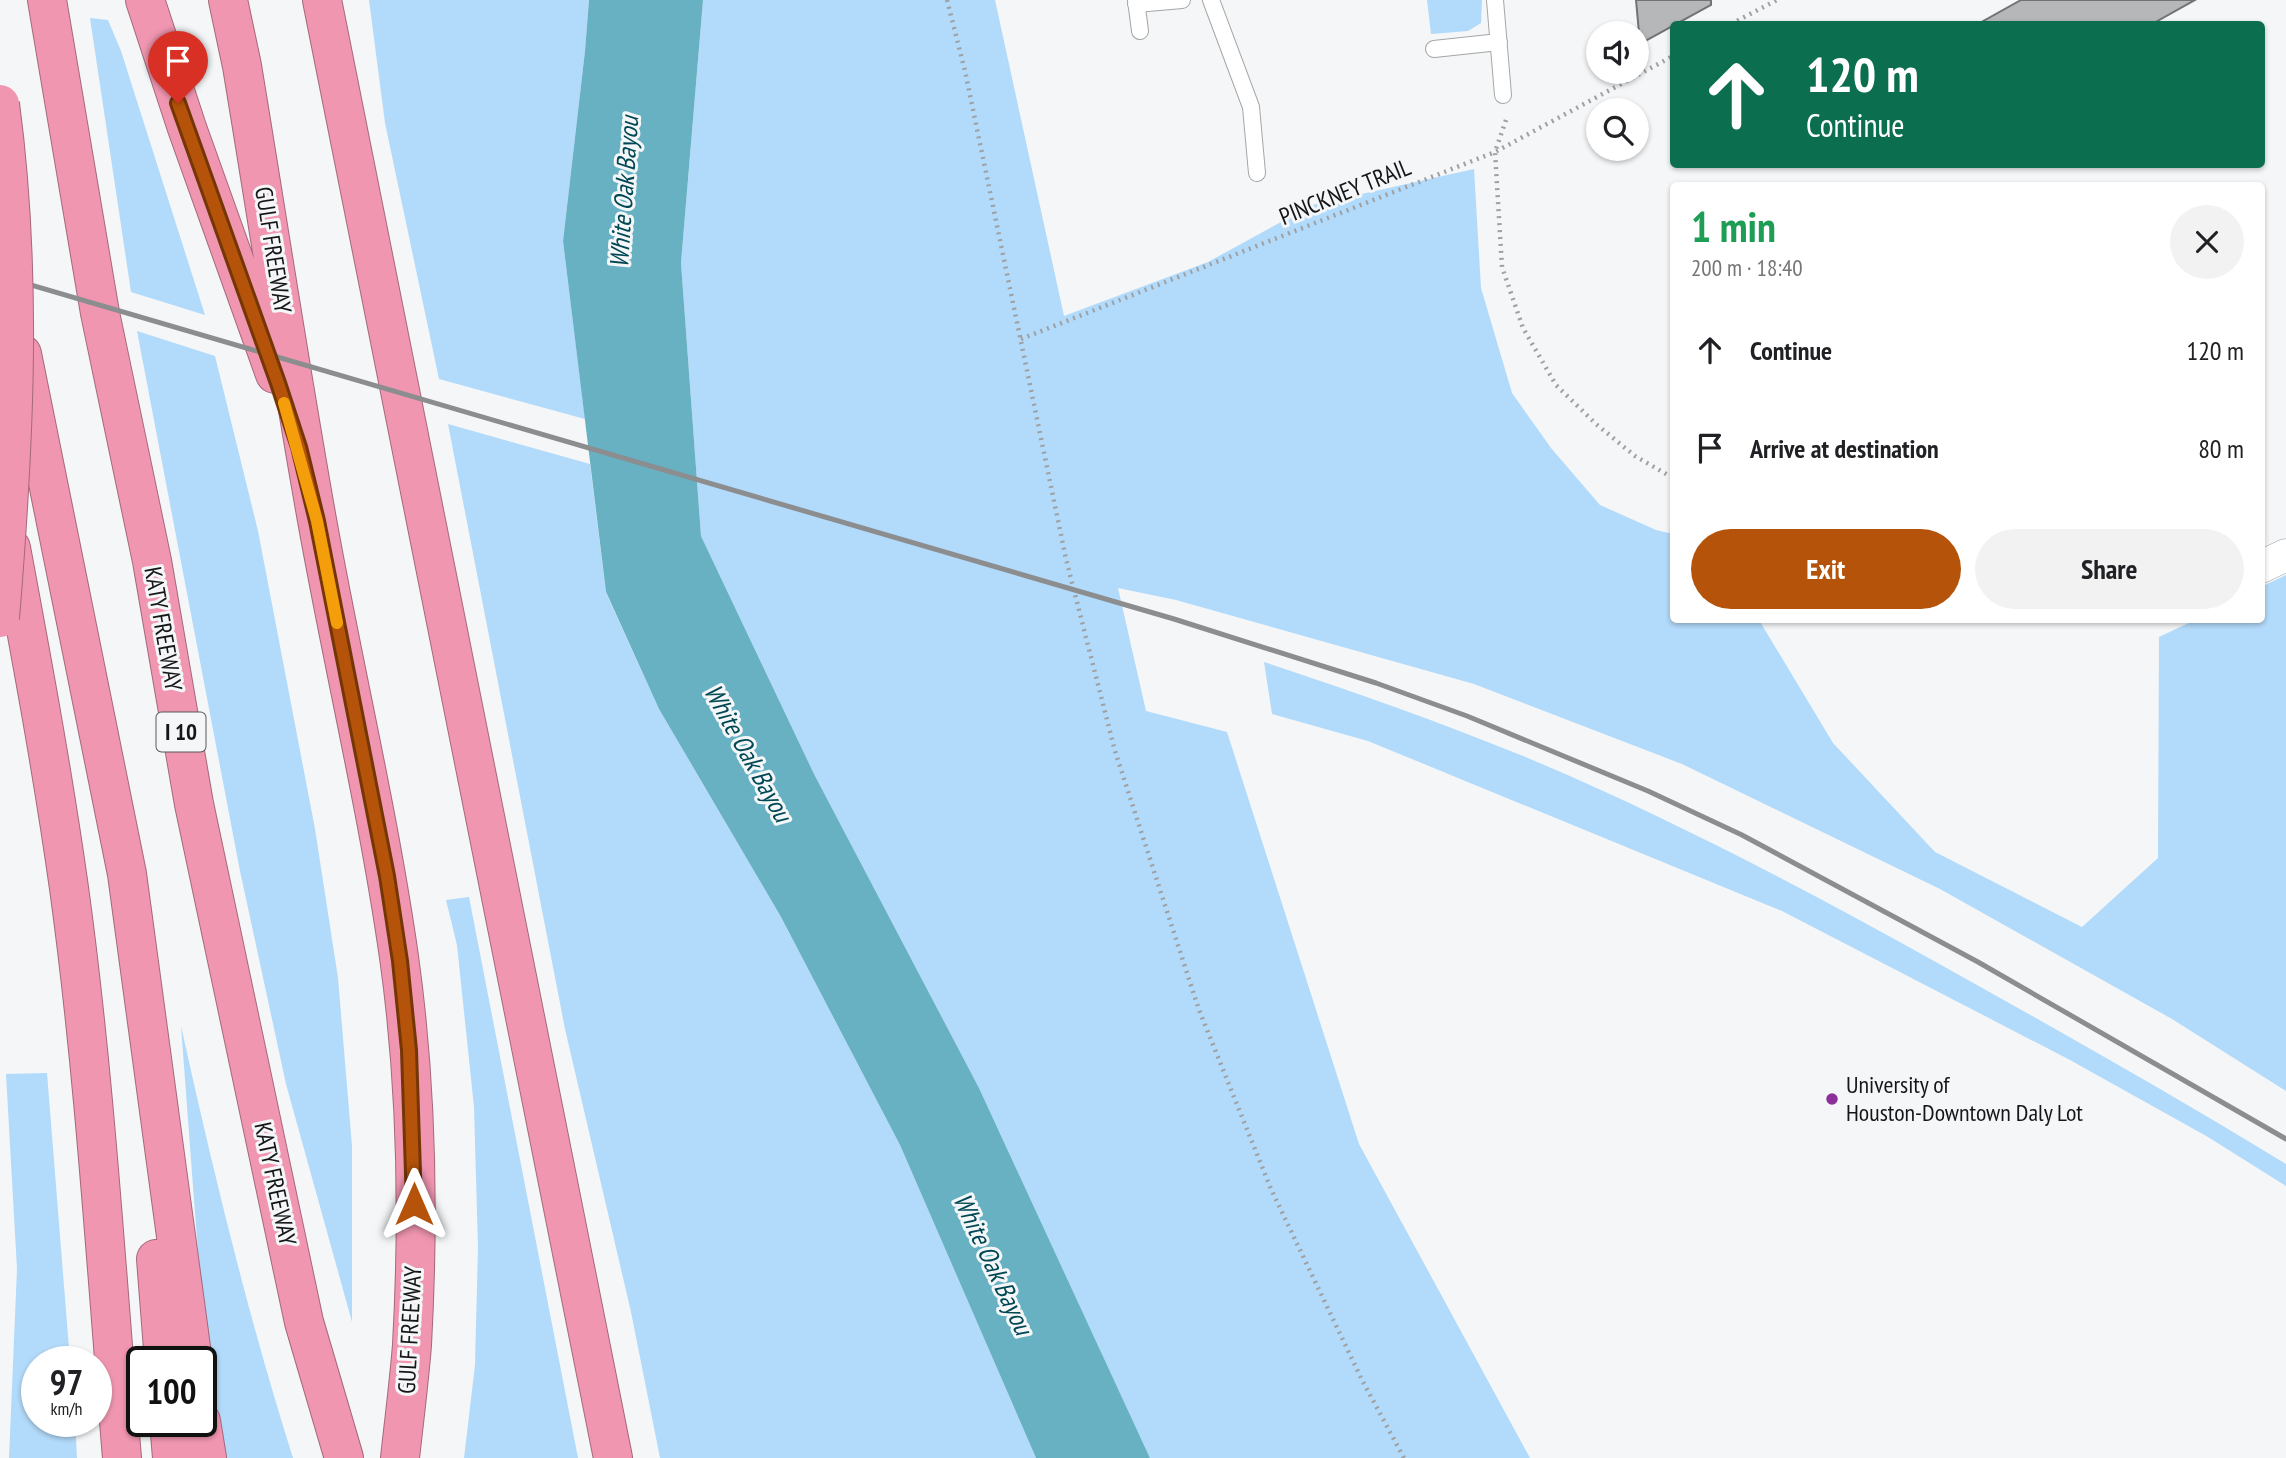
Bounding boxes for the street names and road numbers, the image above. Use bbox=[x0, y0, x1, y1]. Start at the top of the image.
street label: PINCKNEY TRAIL bbox=[1275, 151, 1415, 232]
street label: GULF FREEWAY bbox=[248, 184, 299, 315]
street label: KATY FREEWAY bbox=[137, 564, 190, 693]
road number: I 10 bbox=[156, 712, 206, 752]
street label: KATY FREEWAY bbox=[247, 1119, 304, 1249]
street label: GULF FREEWAY bbox=[391, 1265, 428, 1395]

